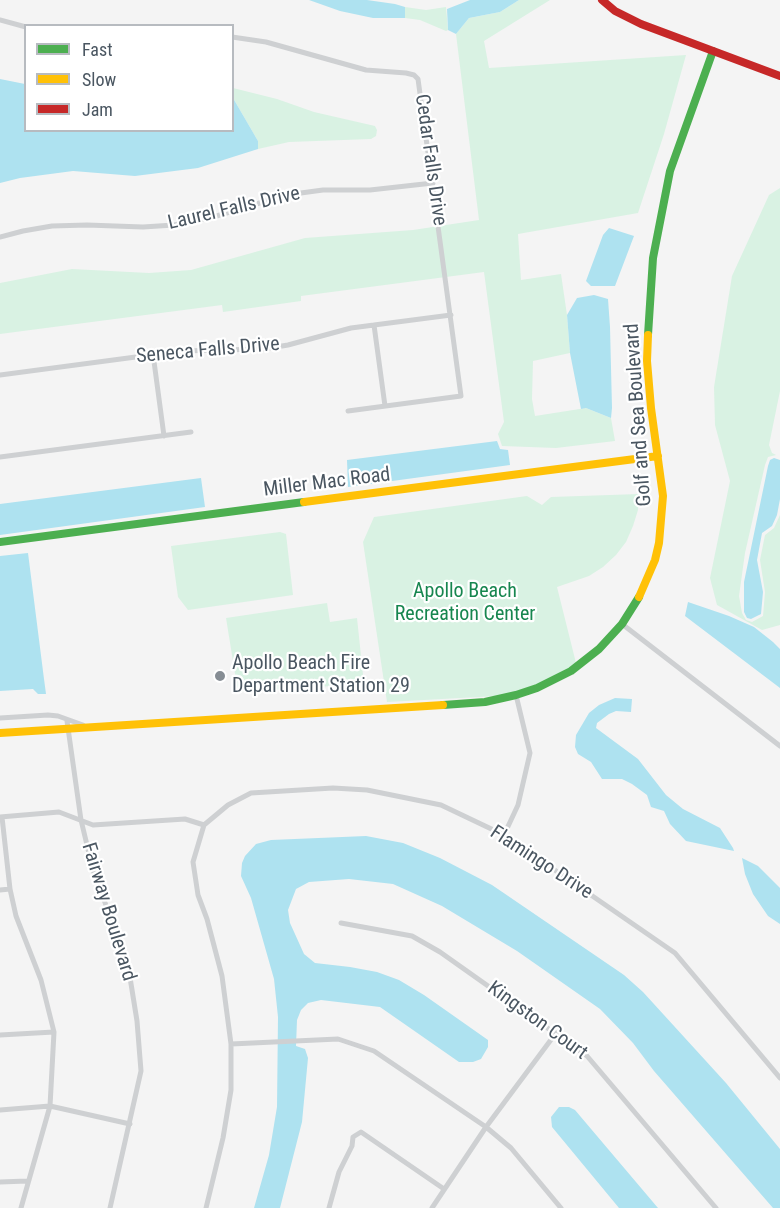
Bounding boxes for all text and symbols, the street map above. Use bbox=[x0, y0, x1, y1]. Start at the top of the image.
legend bbox=[24, 24, 234, 132]
text: Fast bbox=[82, 39, 113, 60]
text: Slow bbox=[82, 69, 116, 90]
street label: Cedar Falls Drive bbox=[409, 93, 451, 227]
text: Jam bbox=[82, 99, 113, 120]
street label: Laurel Falls Drive bbox=[166, 182, 302, 236]
street label: Golf and Sea Boulevard bbox=[621, 323, 657, 507]
street label: Seneca Falls Drive bbox=[135, 333, 281, 369]
street label: Miller Mac Road bbox=[262, 463, 392, 503]
park label: Apollo Beach Recreation Center bbox=[395, 580, 535, 627]
place label: Apollo Beach Fire Department Station 29 bbox=[232, 652, 410, 699]
marker: Apollo Beach Fire Department Station 29 bbox=[213, 669, 227, 683]
street label: Flamingo Drive bbox=[485, 821, 597, 905]
street label: Fairway Boulevard bbox=[76, 840, 140, 984]
street label: Kingston Court bbox=[482, 977, 592, 1065]

